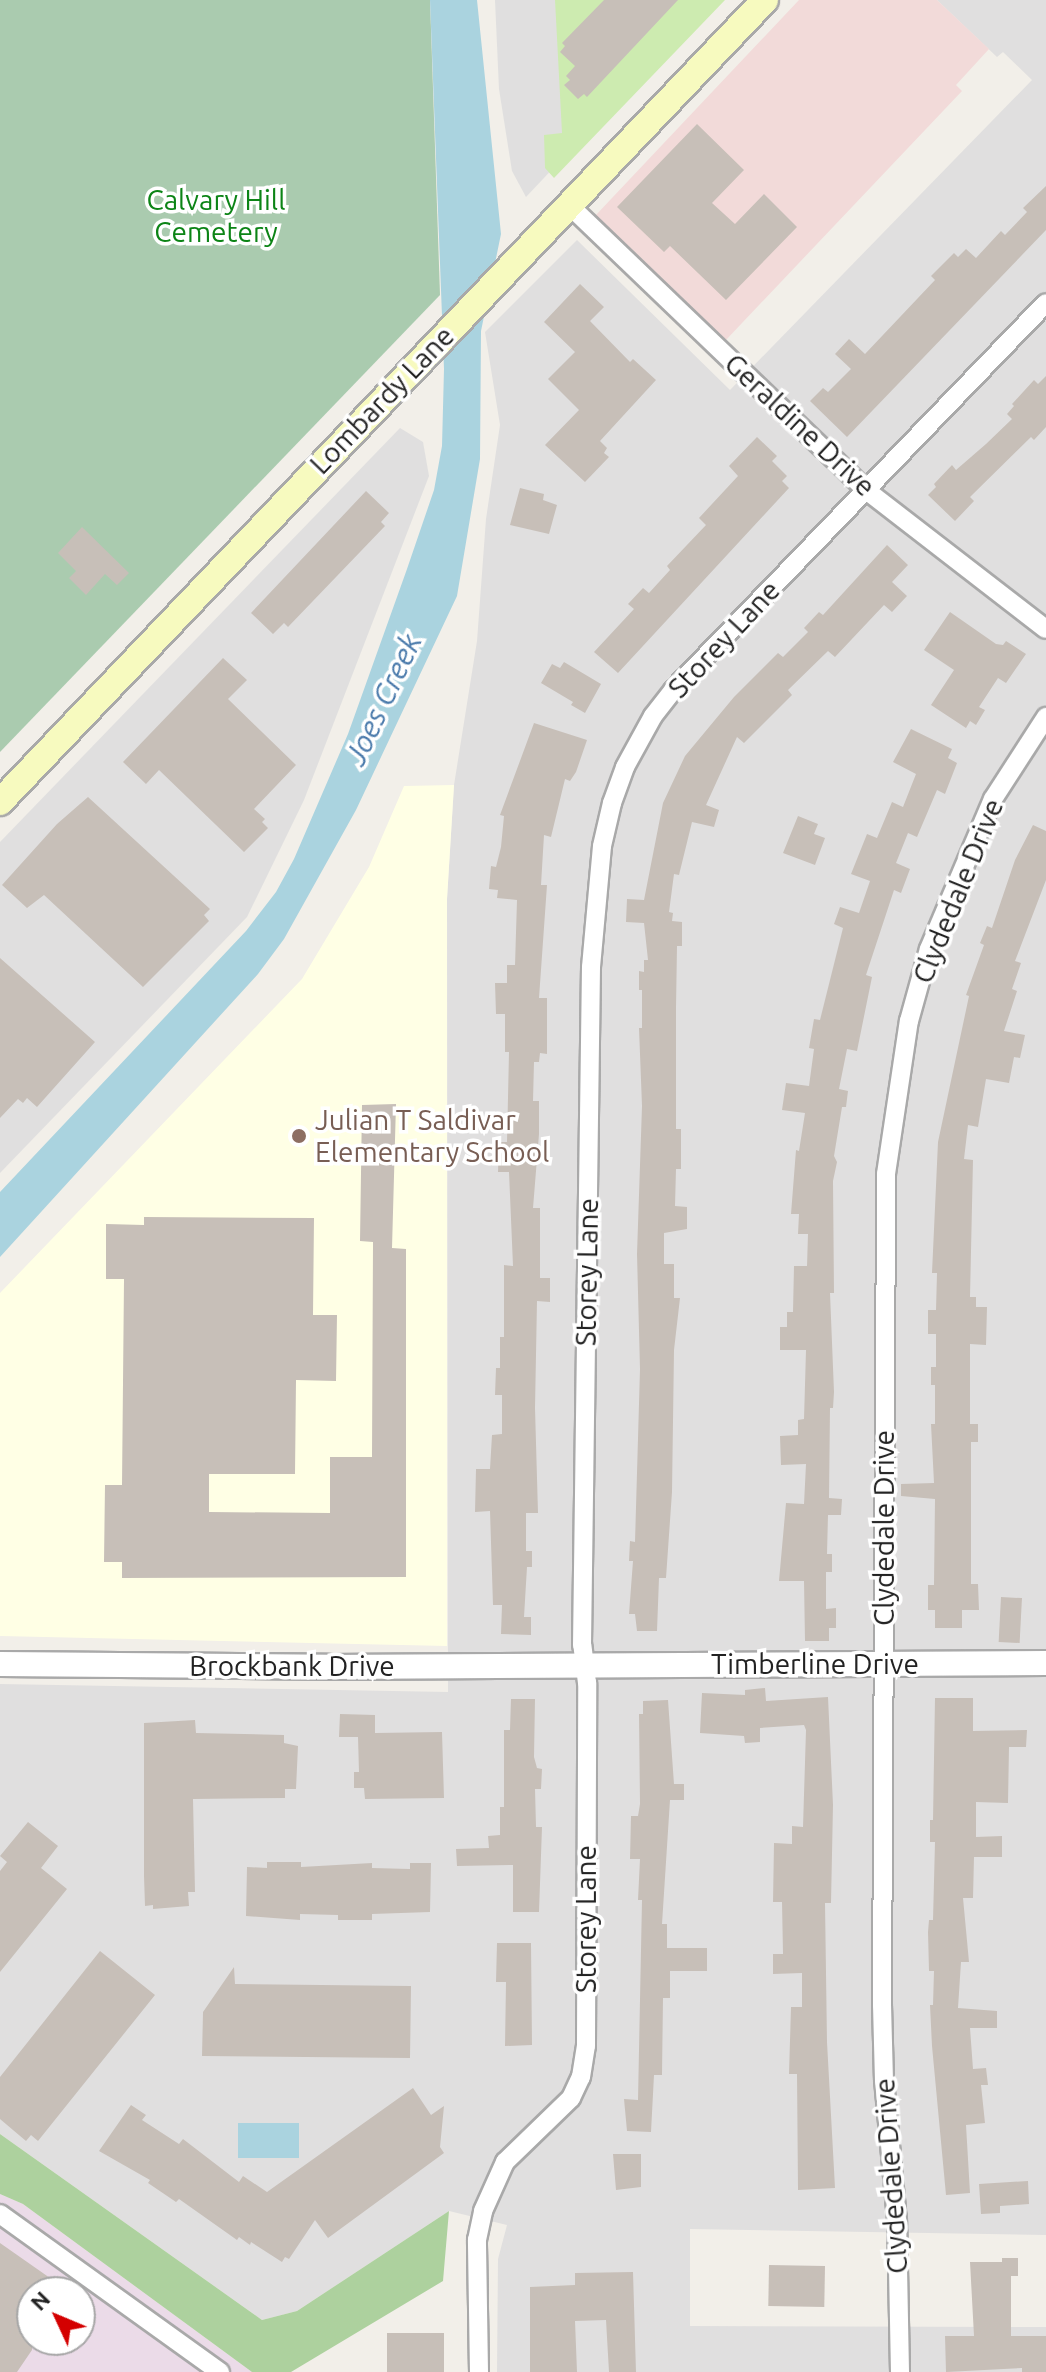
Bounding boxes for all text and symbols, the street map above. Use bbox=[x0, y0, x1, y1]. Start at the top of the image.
park label: Calvary Hill Cemetery bbox=[146, 183, 286, 249]
street label: Lombardy Lane bbox=[303, 319, 461, 481]
street label: Geraldine Drive bbox=[718, 347, 882, 503]
street label: Storey Lane bbox=[661, 573, 787, 705]
water label: Joes Creek bbox=[337, 628, 429, 770]
street label: Clydedale Drive bbox=[906, 794, 1010, 988]
place label: Julian T Saldivar Elementary School bbox=[315, 1103, 549, 1169]
marker: Julian T Saldivar Elementary School bbox=[290, 1127, 308, 1145]
street label: Storey Lane bbox=[569, 1198, 605, 1346]
street label: Clydedale Drive bbox=[867, 1430, 901, 1626]
street label: Timberline Drive bbox=[711, 1647, 919, 1681]
street label: Brockbank Drive bbox=[189, 1649, 395, 1683]
street label: Storey Lane bbox=[569, 1845, 603, 1993]
street label: Clydedale Drive bbox=[867, 2077, 915, 2275]
north arrow bbox=[16, 2276, 96, 2356]
text: N bbox=[25, 2286, 55, 2315]

